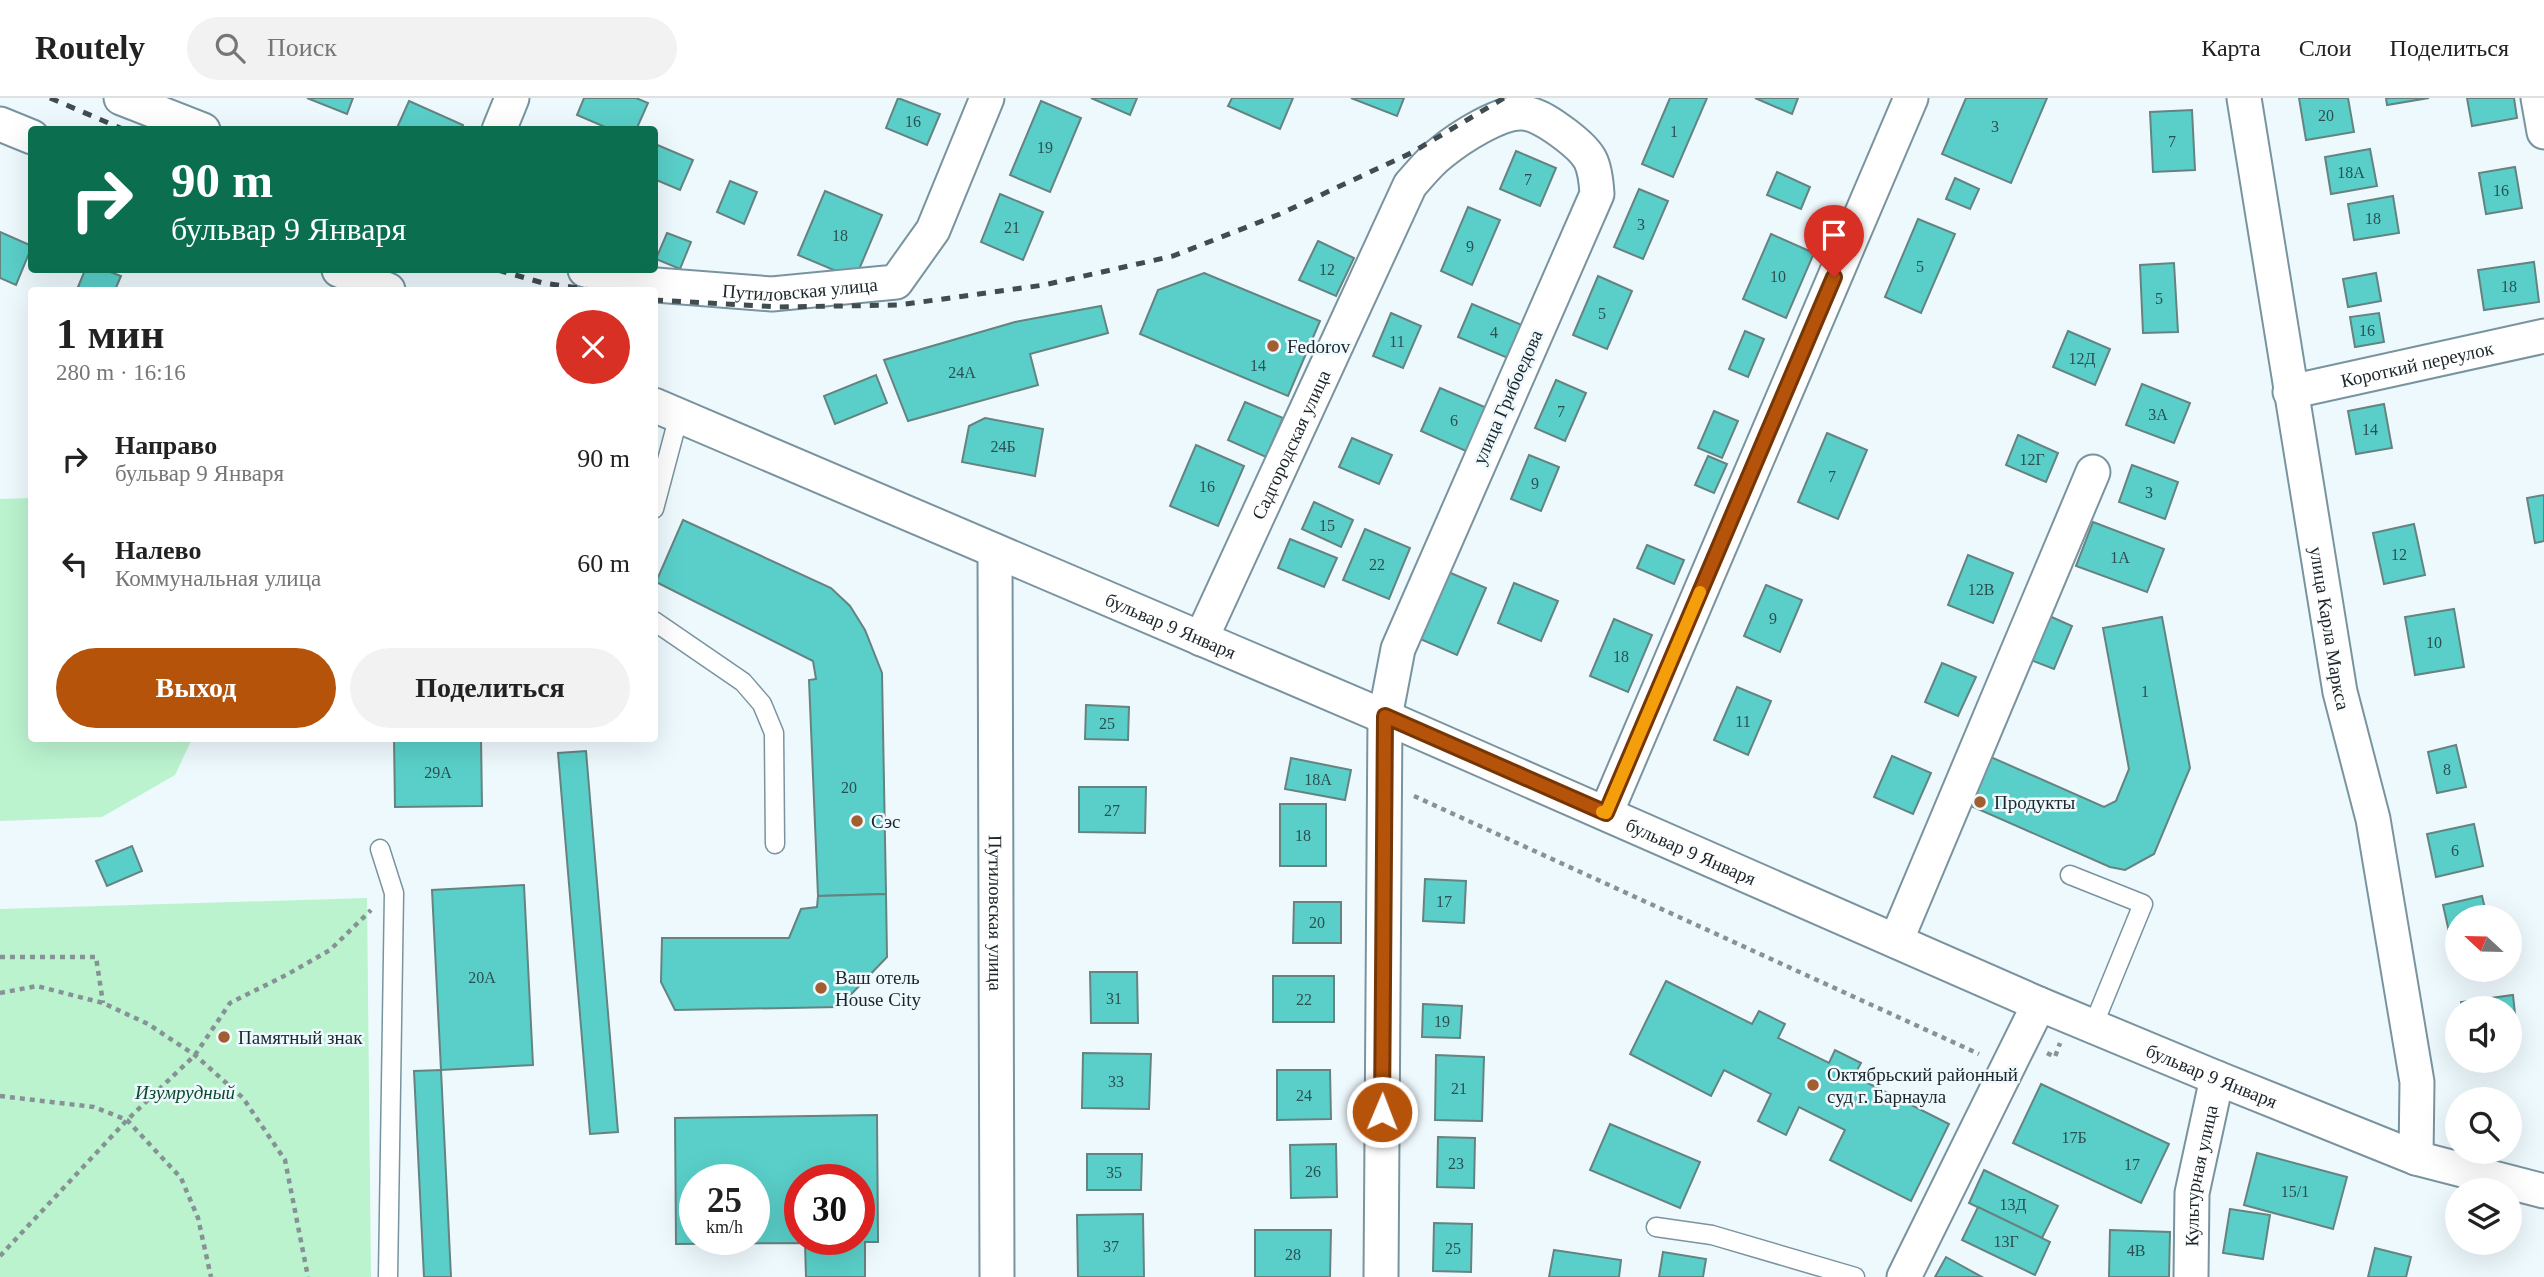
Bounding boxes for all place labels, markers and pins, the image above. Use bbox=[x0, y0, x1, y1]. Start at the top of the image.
pin bbox=[1804, 205, 1864, 277]
place label: Fedorov bbox=[1287, 336, 1351, 357]
marker: Fedorov bbox=[1265, 338, 1281, 354]
place label: Продукты bbox=[1994, 792, 2076, 813]
marker: Продукты bbox=[1972, 794, 1988, 810]
place label: Сэс bbox=[871, 811, 901, 832]
marker: Сэс bbox=[849, 813, 865, 829]
place label: Ваш отель House City bbox=[835, 967, 922, 1010]
marker: Ваш отель House City bbox=[813, 980, 829, 996]
place label: Памятный знак bbox=[238, 1027, 363, 1048]
marker: Памятный знак bbox=[216, 1029, 232, 1045]
place label: Октябрьский районный суд г. Барнаула bbox=[1827, 1064, 2018, 1107]
marker: Октябрьский районный суд г. Барнаула bbox=[1805, 1077, 1821, 1093]

